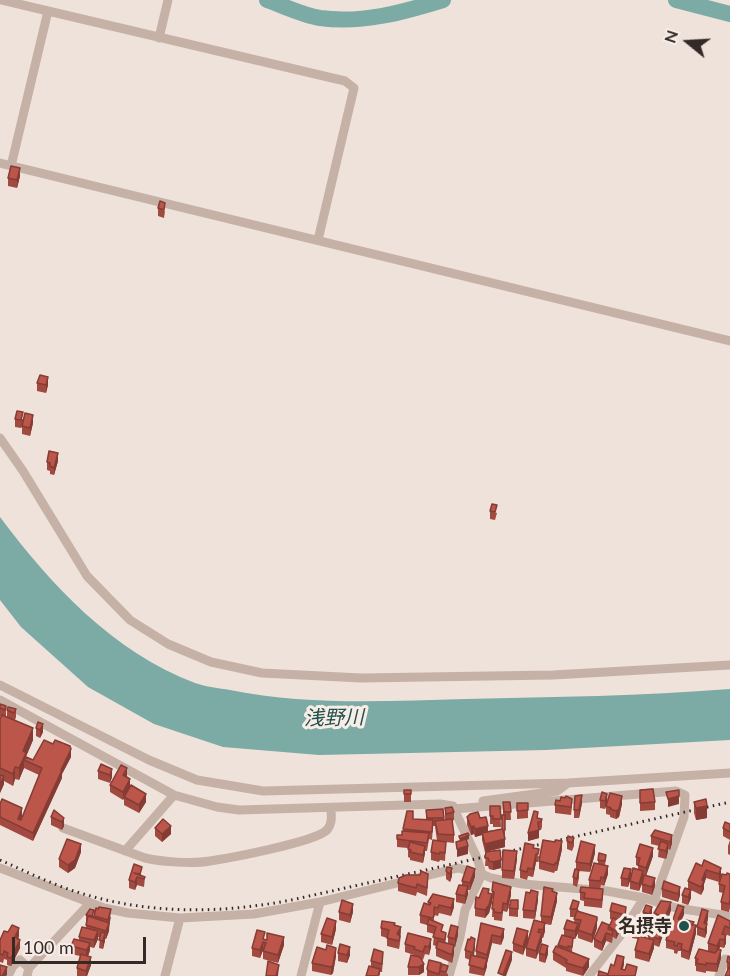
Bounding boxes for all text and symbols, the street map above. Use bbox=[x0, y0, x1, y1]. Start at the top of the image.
north arrow bbox=[658, 12, 718, 72]
text: N bbox=[659, 27, 681, 45]
water label: 浅野川 bbox=[304, 705, 364, 731]
place label: 名摂寺 bbox=[618, 915, 672, 937]
marker: 名摂寺 bbox=[677, 919, 691, 933]
scale bar bbox=[15, 925, 148, 963]
text: 100 m bbox=[23, 936, 74, 958]

